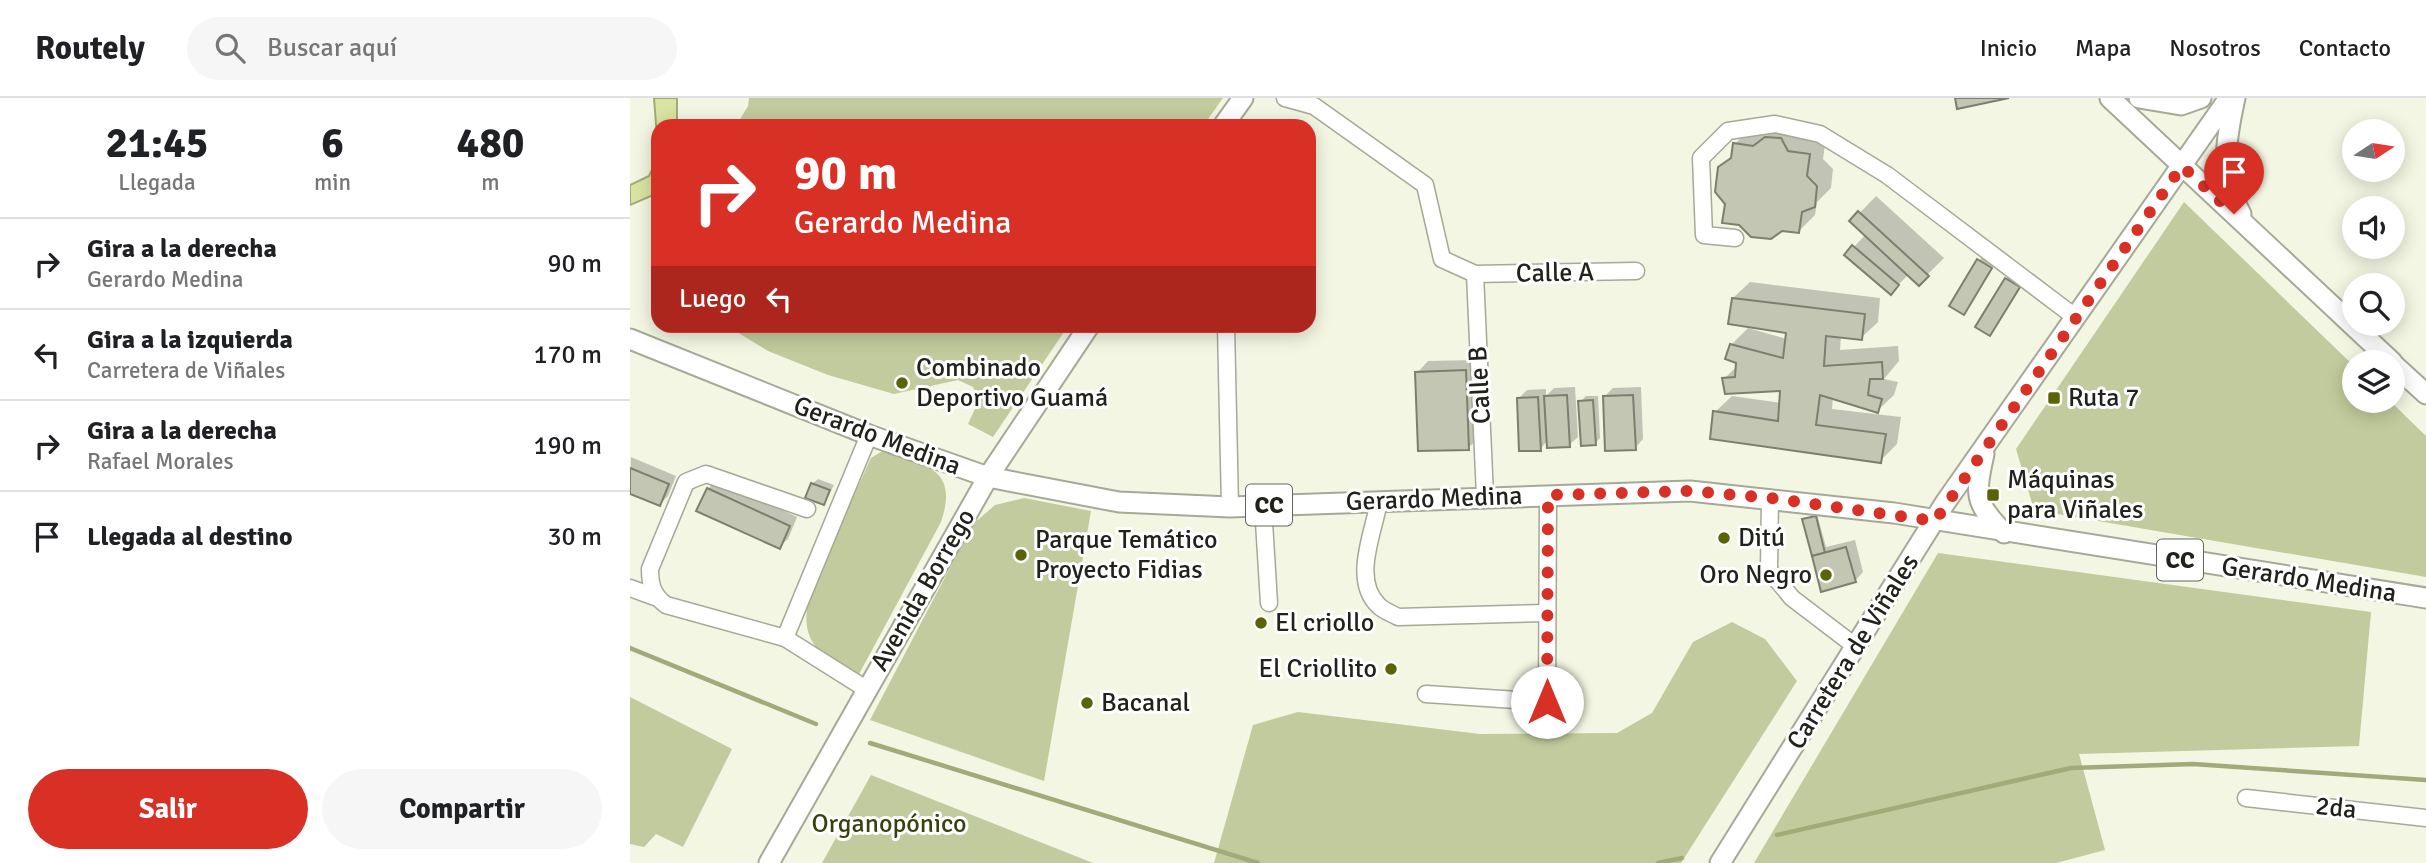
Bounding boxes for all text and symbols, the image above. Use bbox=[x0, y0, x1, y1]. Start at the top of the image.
search box bbox=[187, 17, 677, 80]
text: Routely bbox=[35, 28, 145, 69]
icon: search bbox=[211, 29, 249, 67]
text: Buscar aquí bbox=[267, 32, 397, 64]
text: Inicio bbox=[1980, 33, 2037, 63]
text: Mapa bbox=[2075, 33, 2131, 63]
text: Nosotros bbox=[2169, 33, 2261, 63]
text: Contacto bbox=[2299, 33, 2391, 63]
text: 21:45 bbox=[105, 118, 209, 169]
text: 6 bbox=[321, 118, 344, 169]
text: 480 bbox=[456, 118, 525, 169]
north arrow bbox=[2342, 119, 2404, 182]
map controls bbox=[2342, 119, 2405, 413]
pin bbox=[2204, 142, 2264, 214]
text: 90 m bbox=[794, 143, 897, 203]
icon: right bbox=[679, 147, 770, 238]
icon: arrive bbox=[2215, 153, 2253, 191]
text: Llegada bbox=[118, 168, 196, 197]
text: min bbox=[314, 168, 351, 197]
text: m bbox=[481, 168, 500, 197]
button: sound bbox=[2342, 196, 2405, 259]
text: Gerardo Medina bbox=[794, 203, 1012, 242]
text: Gira a la derecha bbox=[87, 233, 277, 265]
icon: right bbox=[28, 245, 66, 283]
text: 90 m bbox=[547, 248, 602, 280]
street label: Calle A bbox=[1516, 256, 1594, 290]
text: Gerardo Medina bbox=[87, 265, 243, 294]
button: search bbox=[2342, 273, 2405, 336]
icon: left bbox=[760, 280, 798, 318]
text: Luego bbox=[679, 283, 746, 315]
text: Gira a la izquierda bbox=[87, 324, 293, 356]
icon: left bbox=[28, 336, 66, 374]
text: 170 m bbox=[533, 339, 602, 371]
street label: Calle B bbox=[1462, 345, 1498, 425]
button: layers bbox=[2342, 350, 2405, 413]
place label: Combinado Deportivo Guamá bbox=[916, 352, 1108, 414]
text: Carretera de Viñales bbox=[87, 356, 285, 385]
marker: Combinado Deportivo Guamá bbox=[894, 375, 910, 391]
place label: Ruta 7 bbox=[2068, 382, 2139, 414]
street label: Gerardo Medina bbox=[789, 389, 965, 483]
marker: Ruta 7 bbox=[2046, 390, 2062, 406]
text: Gira a la derecha bbox=[87, 415, 277, 447]
icon: right bbox=[28, 427, 66, 465]
text: 190 m bbox=[533, 430, 602, 462]
text: Rafael Morales bbox=[87, 447, 233, 476]
place label: Máquinas para Viñales bbox=[2007, 464, 2143, 526]
street label: Gerardo Medina bbox=[1345, 480, 1523, 518]
road number: CC bbox=[1246, 484, 1292, 526]
marker: Máquinas para Viñales bbox=[1985, 487, 2001, 503]
street label: Avenida Borrego bbox=[864, 503, 982, 677]
icon: arrive bbox=[28, 518, 66, 556]
text: Llegada al destino bbox=[87, 521, 293, 553]
text: 30 m bbox=[547, 521, 602, 553]
place label: Ditú bbox=[1738, 522, 1785, 554]
place label: Parque Temático Proyecto Fidias bbox=[1035, 524, 1218, 586]
marker: Ditú bbox=[1716, 530, 1732, 546]
road number: CC bbox=[2157, 540, 2203, 580]
marker: Parque Temático Proyecto Fidias bbox=[1013, 547, 1029, 563]
street label: Carretera de Viñales bbox=[1780, 548, 1926, 756]
street label: Gerardo Medina bbox=[2219, 550, 2399, 610]
place label: Oro Negro bbox=[1700, 559, 1812, 591]
marker: Oro Negro bbox=[1818, 567, 1834, 583]
place label: El criollo bbox=[1275, 607, 1374, 639]
marker: El criollo bbox=[1253, 615, 1269, 631]
place label: El Criollito bbox=[1258, 653, 1377, 685]
marker: El Criollito bbox=[1383, 661, 1399, 677]
position arrow bbox=[1510, 665, 1584, 739]
place label: Bacanal bbox=[1101, 687, 1190, 719]
marker: Bacanal bbox=[1079, 695, 1095, 711]
button: Salir bbox=[28, 769, 308, 849]
button: Compartir bbox=[322, 769, 602, 849]
street label: 2da bbox=[2314, 790, 2358, 826]
park label: Organopónico bbox=[811, 808, 967, 840]

